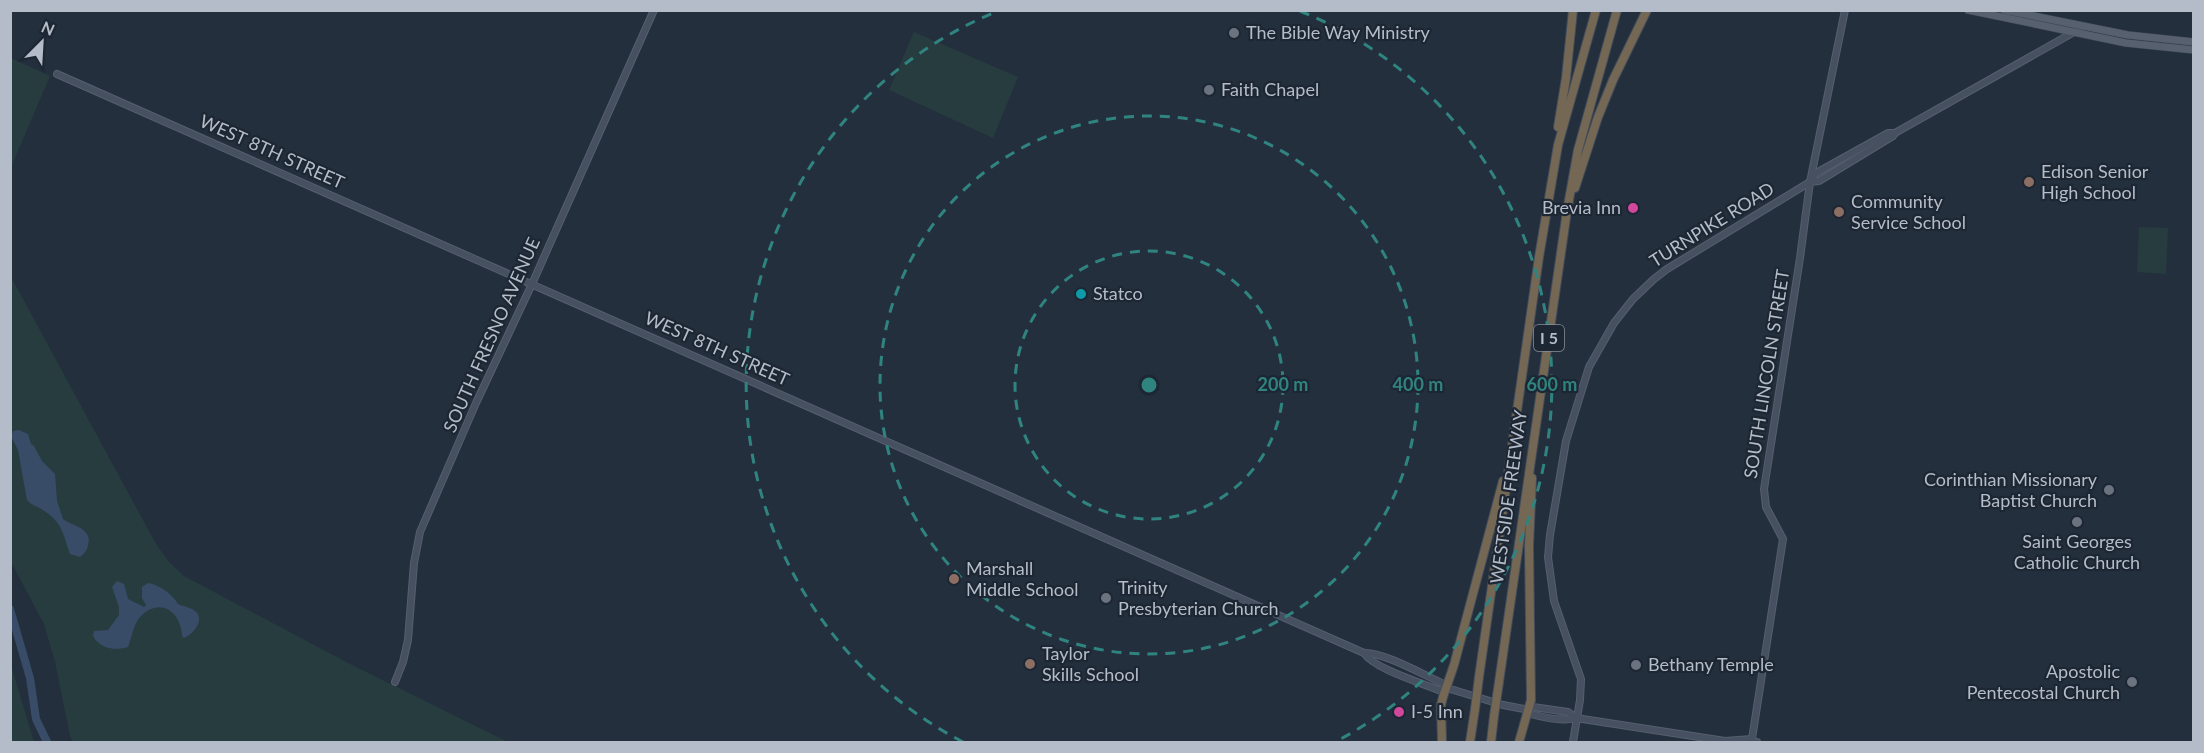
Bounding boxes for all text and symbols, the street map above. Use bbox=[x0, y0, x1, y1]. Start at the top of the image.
north arrow bbox=[12, 12, 72, 72]
text: N bbox=[39, 17, 58, 39]
place label: The Bible Way Ministry bbox=[1246, 21, 1430, 43]
marker: The Bible Way Ministry bbox=[1227, 26, 1241, 40]
place label: Faith Chapel bbox=[1221, 78, 1319, 100]
marker: Faith Chapel bbox=[1202, 83, 1216, 97]
street label: WEST 8TH STREET bbox=[197, 109, 348, 193]
place label: Edison Senior High School bbox=[2041, 160, 2149, 203]
marker: Edison Senior High School bbox=[2022, 175, 2036, 189]
street label: TURNPIKE ROAD bbox=[1645, 177, 1778, 271]
place label: Community Service School bbox=[1851, 190, 1966, 233]
place label: Brevia Inn bbox=[1542, 196, 1621, 218]
marker: Brevia Inn bbox=[1626, 201, 1640, 215]
marker: Community Service School bbox=[1832, 205, 1846, 219]
street label: SOUTH FRESNO AVENUE bbox=[438, 234, 544, 436]
street label: SOUTH LINCOLN STREET bbox=[1739, 267, 1793, 480]
place label: Statco bbox=[1093, 282, 1143, 304]
marker: Statco bbox=[1074, 287, 1088, 301]
street label: WEST 8TH STREET bbox=[642, 306, 793, 390]
road number: I 5 bbox=[1534, 325, 1564, 351]
text: 200 m bbox=[1258, 373, 1308, 395]
text: 400 m bbox=[1393, 373, 1443, 395]
text: 600 m bbox=[1527, 373, 1577, 395]
centre of rings bbox=[1139, 375, 1159, 395]
street label: WESTSIDE FREEWAY bbox=[1485, 408, 1531, 585]
place label: Corinthian Missionary Baptist Church bbox=[1924, 468, 2098, 511]
marker: Corinthian Missionary Baptist Church bbox=[2102, 483, 2116, 497]
marker: Saint Georges Catholic Church bbox=[2070, 515, 2084, 529]
place label: Saint Georges Catholic Church bbox=[2014, 530, 2140, 573]
place label: Marshall Middle School bbox=[966, 557, 1078, 600]
marker: Marshall Middle School bbox=[947, 572, 961, 586]
place label: Trinity Presbyterian Church bbox=[1118, 576, 1279, 619]
marker: Trinity Presbyterian Church bbox=[1099, 591, 1113, 605]
place label: Taylor Skills School bbox=[1042, 642, 1139, 685]
place label: Bethany Temple bbox=[1648, 653, 1774, 675]
marker: Taylor Skills School bbox=[1023, 657, 1037, 671]
marker: Bethany Temple bbox=[1629, 658, 1643, 672]
place label: Apostolic Pentecostal Church bbox=[1967, 660, 2120, 703]
marker: Apostolic Pentecostal Church bbox=[2125, 675, 2139, 689]
place label: I-5 Inn bbox=[1411, 700, 1463, 722]
marker: I-5 Inn bbox=[1392, 705, 1406, 719]

